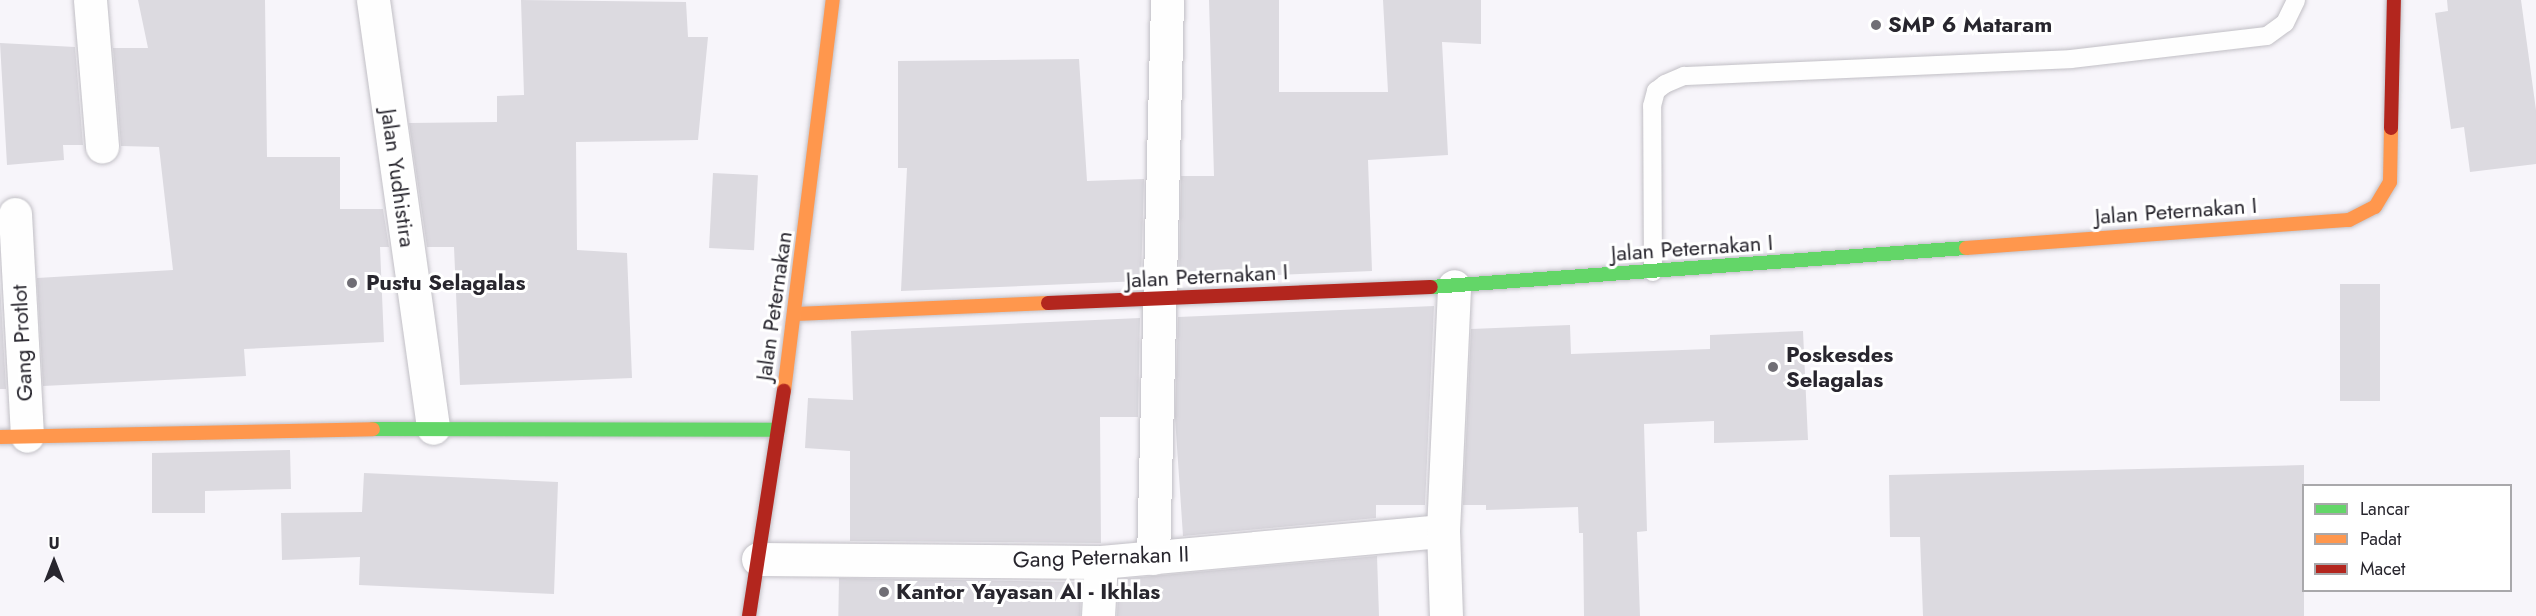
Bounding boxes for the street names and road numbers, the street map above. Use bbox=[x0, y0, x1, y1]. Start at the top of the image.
street label: Jalan Yudhistira bbox=[375, 107, 421, 249]
street label: Jalan Peternakan I bbox=[2094, 192, 2258, 230]
street label: Jalan Peternakan I bbox=[1610, 229, 1774, 267]
street label: Jalan Peternakan bbox=[750, 230, 798, 382]
street label: Jalan Peternakan I bbox=[1125, 259, 1289, 293]
street label: Gang Protlot bbox=[6, 284, 38, 402]
street label: Gang Peternakan II bbox=[1012, 541, 1190, 573]

